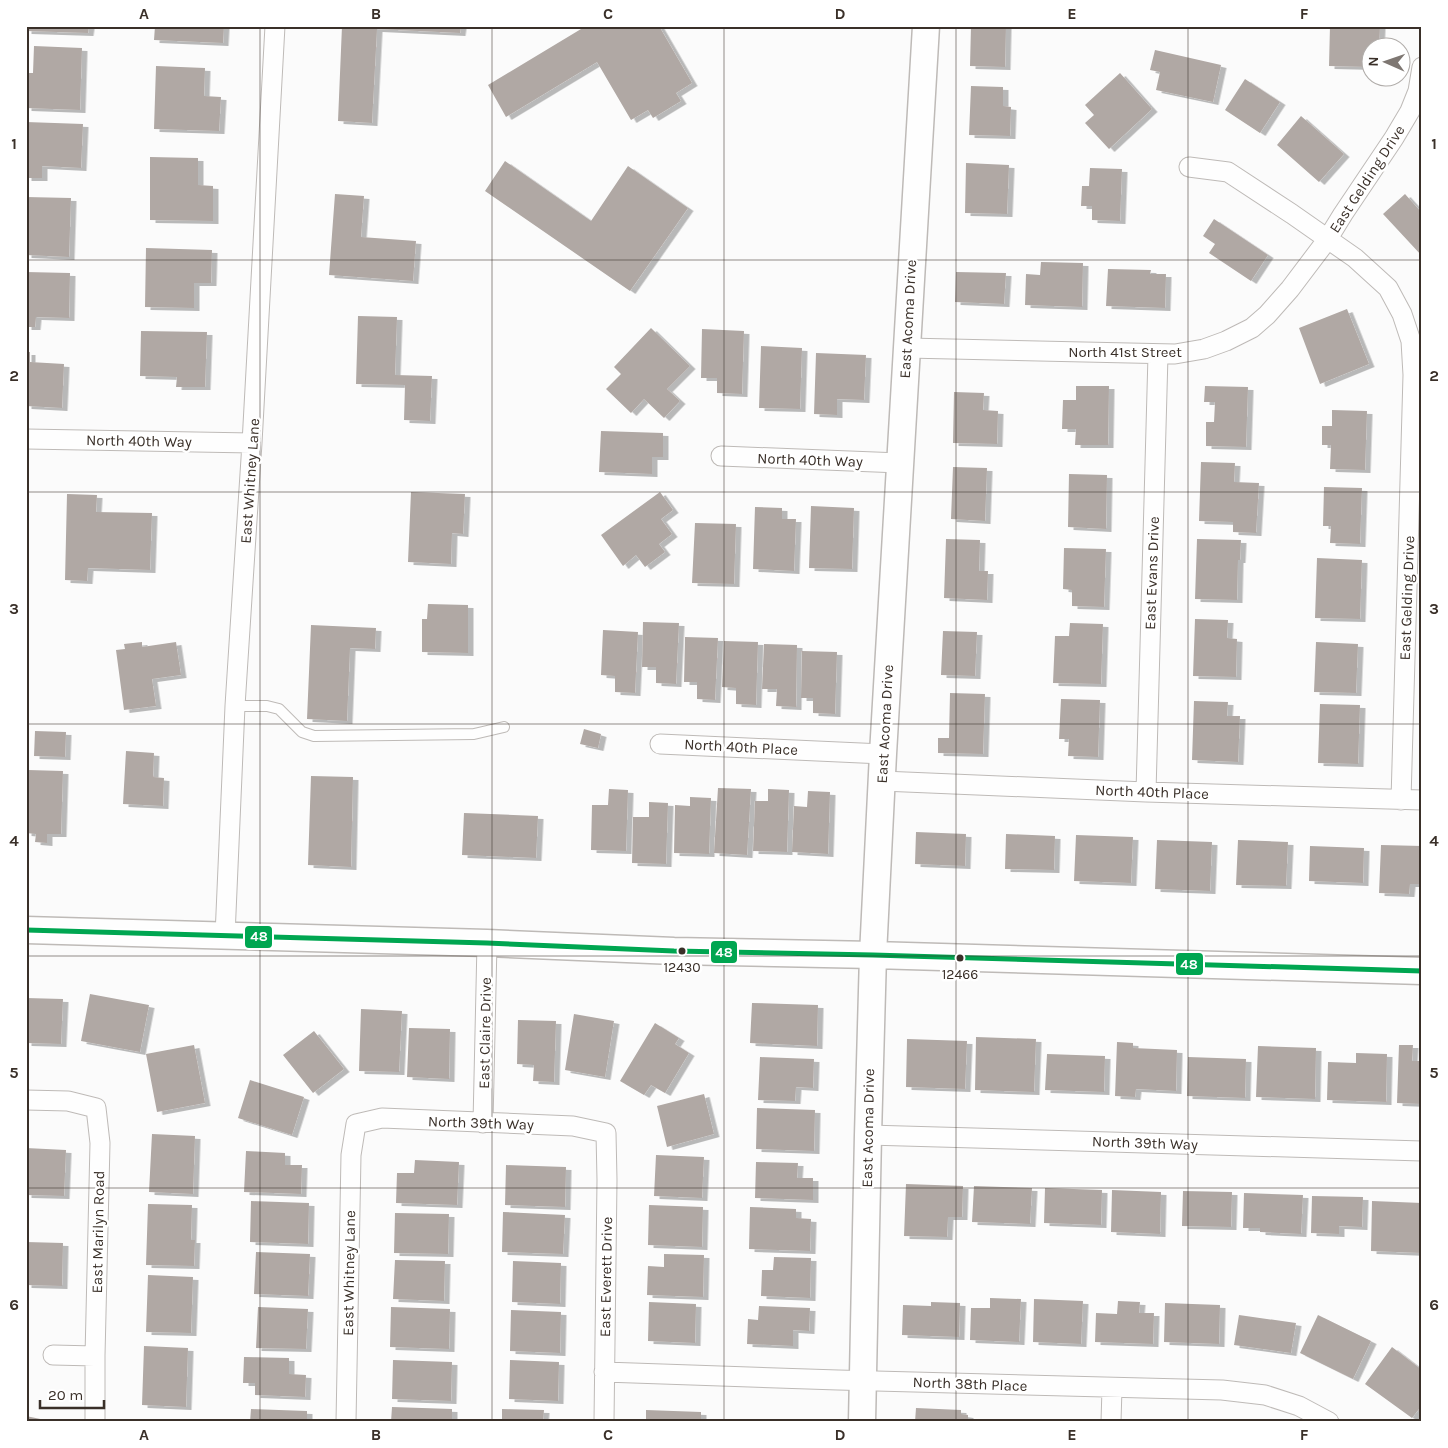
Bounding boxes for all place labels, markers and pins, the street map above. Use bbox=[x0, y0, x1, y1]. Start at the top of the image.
marker: 12430 bbox=[677, 946, 687, 956]
marker: 12466 bbox=[955, 953, 965, 963]
place label: 12430 bbox=[663, 959, 701, 976]
place label: 12466 bbox=[942, 966, 978, 983]

